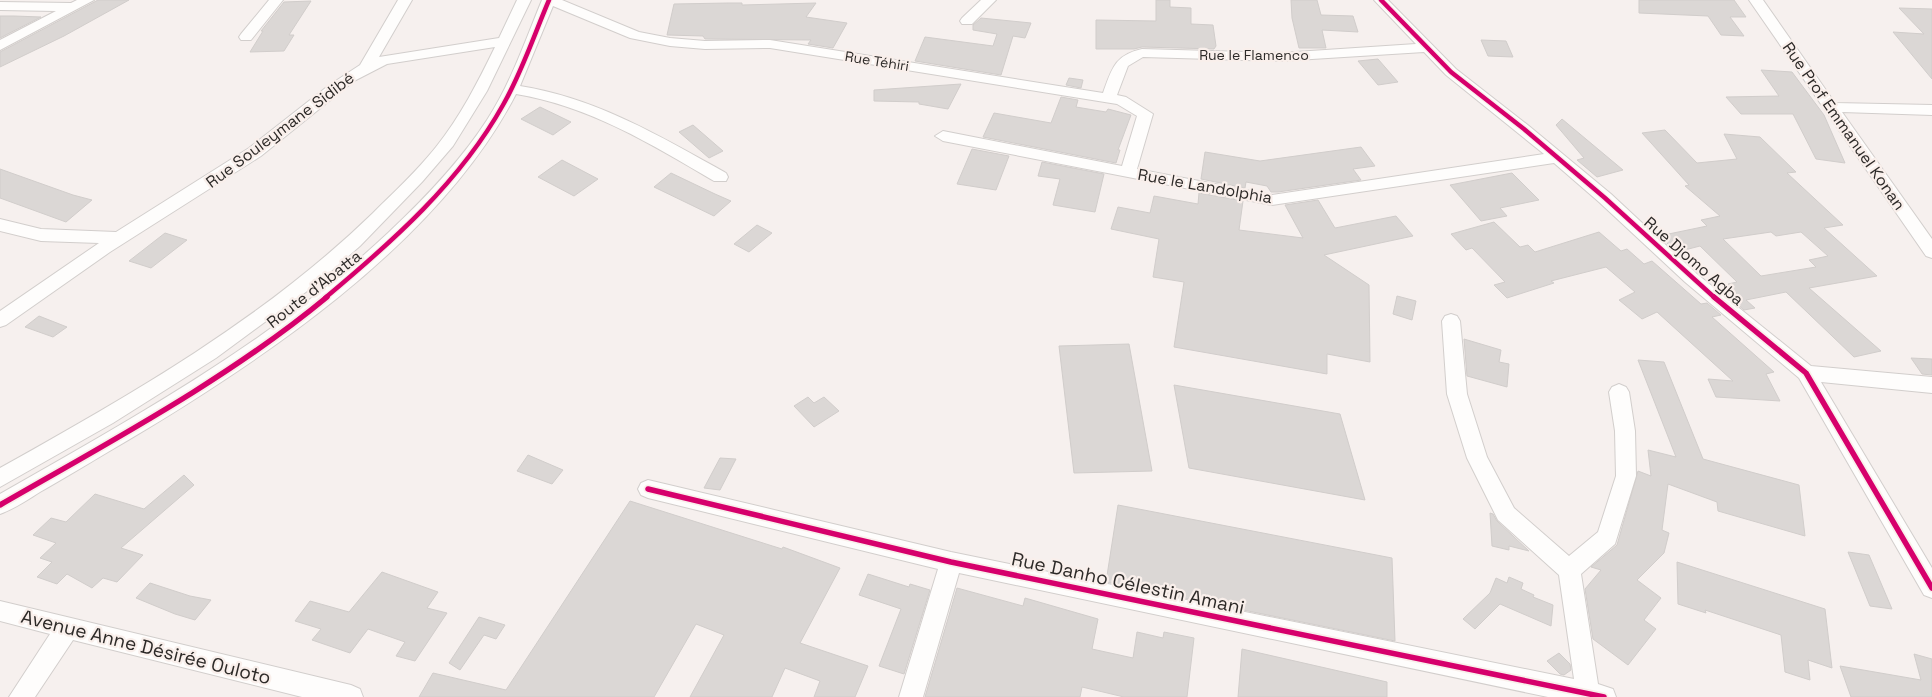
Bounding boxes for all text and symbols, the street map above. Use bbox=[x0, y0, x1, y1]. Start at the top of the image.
street label: Rue Prof Emmanuel Konan bbox=[1778, 38, 1910, 214]
street label: Rue le Flamenco bbox=[1199, 46, 1309, 64]
street label: Rue Téhiri bbox=[844, 47, 910, 75]
street label: Rue Souleymane Sidibé bbox=[202, 67, 358, 193]
street label: Rue le Landolphia bbox=[1136, 164, 1274, 208]
street label: Rue Djomo Agba bbox=[1640, 212, 1748, 310]
street label: Route d'Abatta bbox=[262, 245, 366, 333]
street label: Rue Danho Célestin Amani bbox=[1009, 546, 1247, 620]
street label: Avenue Anne Désirée Ouloto bbox=[19, 604, 273, 690]

